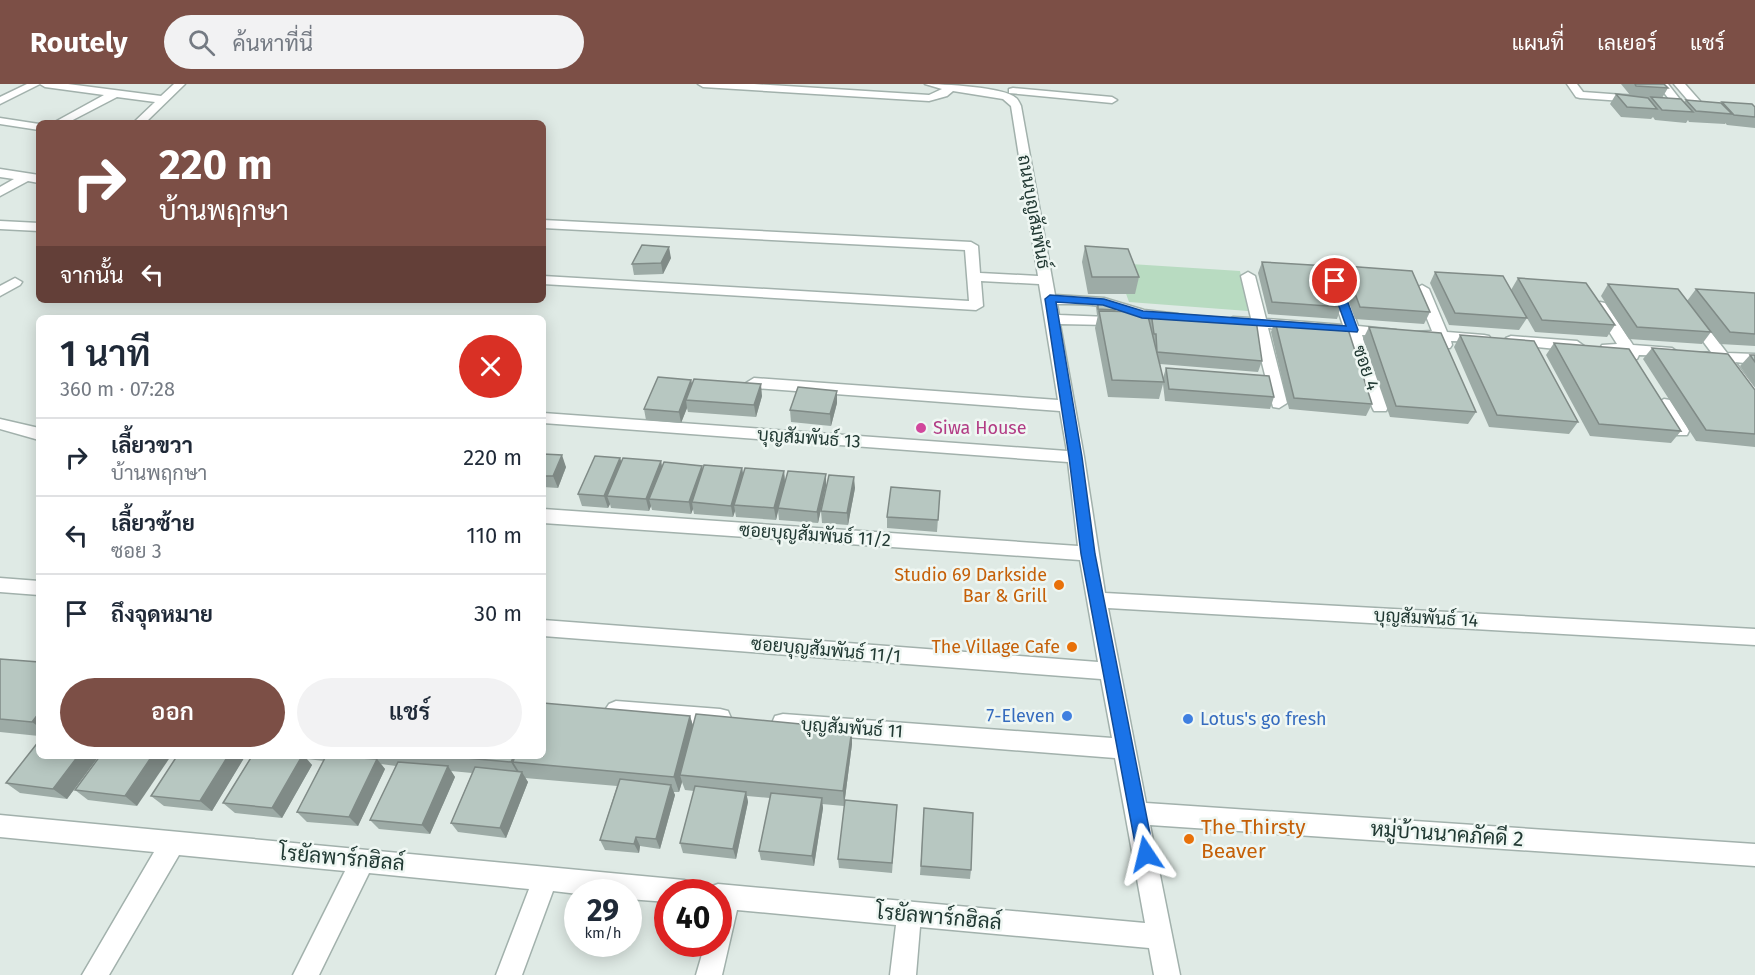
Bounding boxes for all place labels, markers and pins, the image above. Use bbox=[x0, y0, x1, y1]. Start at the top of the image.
pin bbox=[1309, 255, 1360, 306]
place label: Siwa House bbox=[933, 417, 1027, 439]
marker: Siwa House bbox=[914, 421, 928, 435]
place label: Studio 69 Darkside Bar & Grill bbox=[894, 564, 1047, 607]
marker: Studio 69 Darkside Bar & Grill bbox=[1052, 578, 1066, 592]
place label: The Village Cafe bbox=[931, 636, 1060, 658]
marker: The Village Cafe bbox=[1065, 640, 1079, 654]
place label: 7-Eleven bbox=[986, 705, 1055, 727]
place label: Lotus's go fresh bbox=[1200, 708, 1327, 730]
marker: 7-Eleven bbox=[1060, 709, 1074, 723]
marker: Lotus's go fresh bbox=[1181, 712, 1195, 726]
place label: The Thirsty Beaver bbox=[1201, 814, 1306, 864]
marker: The Thirsty Beaver bbox=[1182, 832, 1196, 846]

